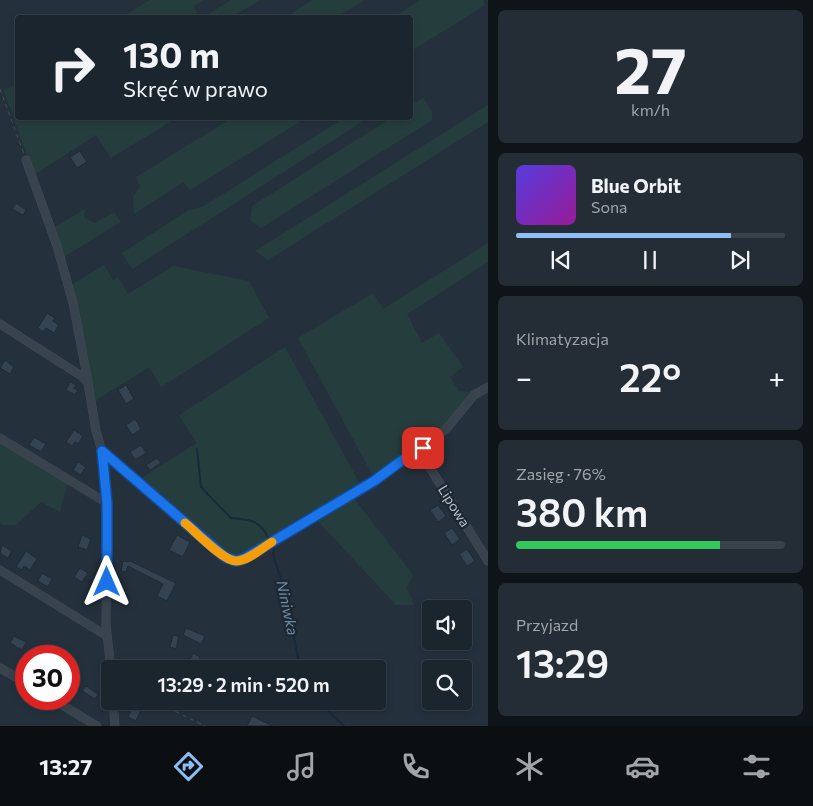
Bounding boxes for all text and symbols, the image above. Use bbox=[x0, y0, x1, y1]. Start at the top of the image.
text: 27 bbox=[614, 28, 687, 107]
text: 130 m bbox=[123, 32, 220, 75]
icon: right bbox=[40, 35, 105, 100]
text: Skręć w prawo bbox=[123, 75, 268, 102]
text: km/h bbox=[631, 100, 670, 119]
text: Blue Orbit bbox=[591, 174, 681, 197]
text: Sona bbox=[591, 197, 627, 216]
icon: previous bbox=[547, 246, 575, 274]
icon: pause bbox=[636, 246, 664, 274]
icon: next bbox=[726, 246, 754, 274]
text: Klimatyzacja bbox=[516, 329, 609, 348]
text: 22° bbox=[619, 353, 681, 400]
text: − bbox=[516, 360, 532, 394]
text: + bbox=[769, 360, 785, 394]
pin bbox=[402, 427, 444, 469]
icon: arrive bbox=[409, 434, 437, 462]
text: Zasięg · 76% bbox=[516, 464, 606, 483]
street label: Lipowa bbox=[435, 482, 474, 530]
text: 380 km bbox=[516, 488, 648, 535]
position arrow bbox=[80, 555, 132, 607]
water label: Niniwka bbox=[273, 579, 303, 637]
map controls bbox=[422, 600, 472, 710]
button: sound bbox=[422, 600, 472, 650]
text: Przyjazd bbox=[516, 615, 578, 634]
text: 13:29 bbox=[516, 639, 609, 686]
speed limit sign: 30 bbox=[15, 645, 80, 710]
button: search bbox=[422, 660, 472, 710]
text: 13:29 · 2 min · 520 m bbox=[157, 673, 330, 696]
icon: directions bbox=[171, 749, 206, 784]
icon: music bbox=[284, 749, 319, 784]
icon: phone bbox=[398, 749, 433, 784]
icon: climate bbox=[512, 749, 547, 784]
icon: car bbox=[625, 749, 660, 784]
icon: filters bbox=[739, 749, 774, 784]
text: 13:27 bbox=[39, 753, 92, 780]

